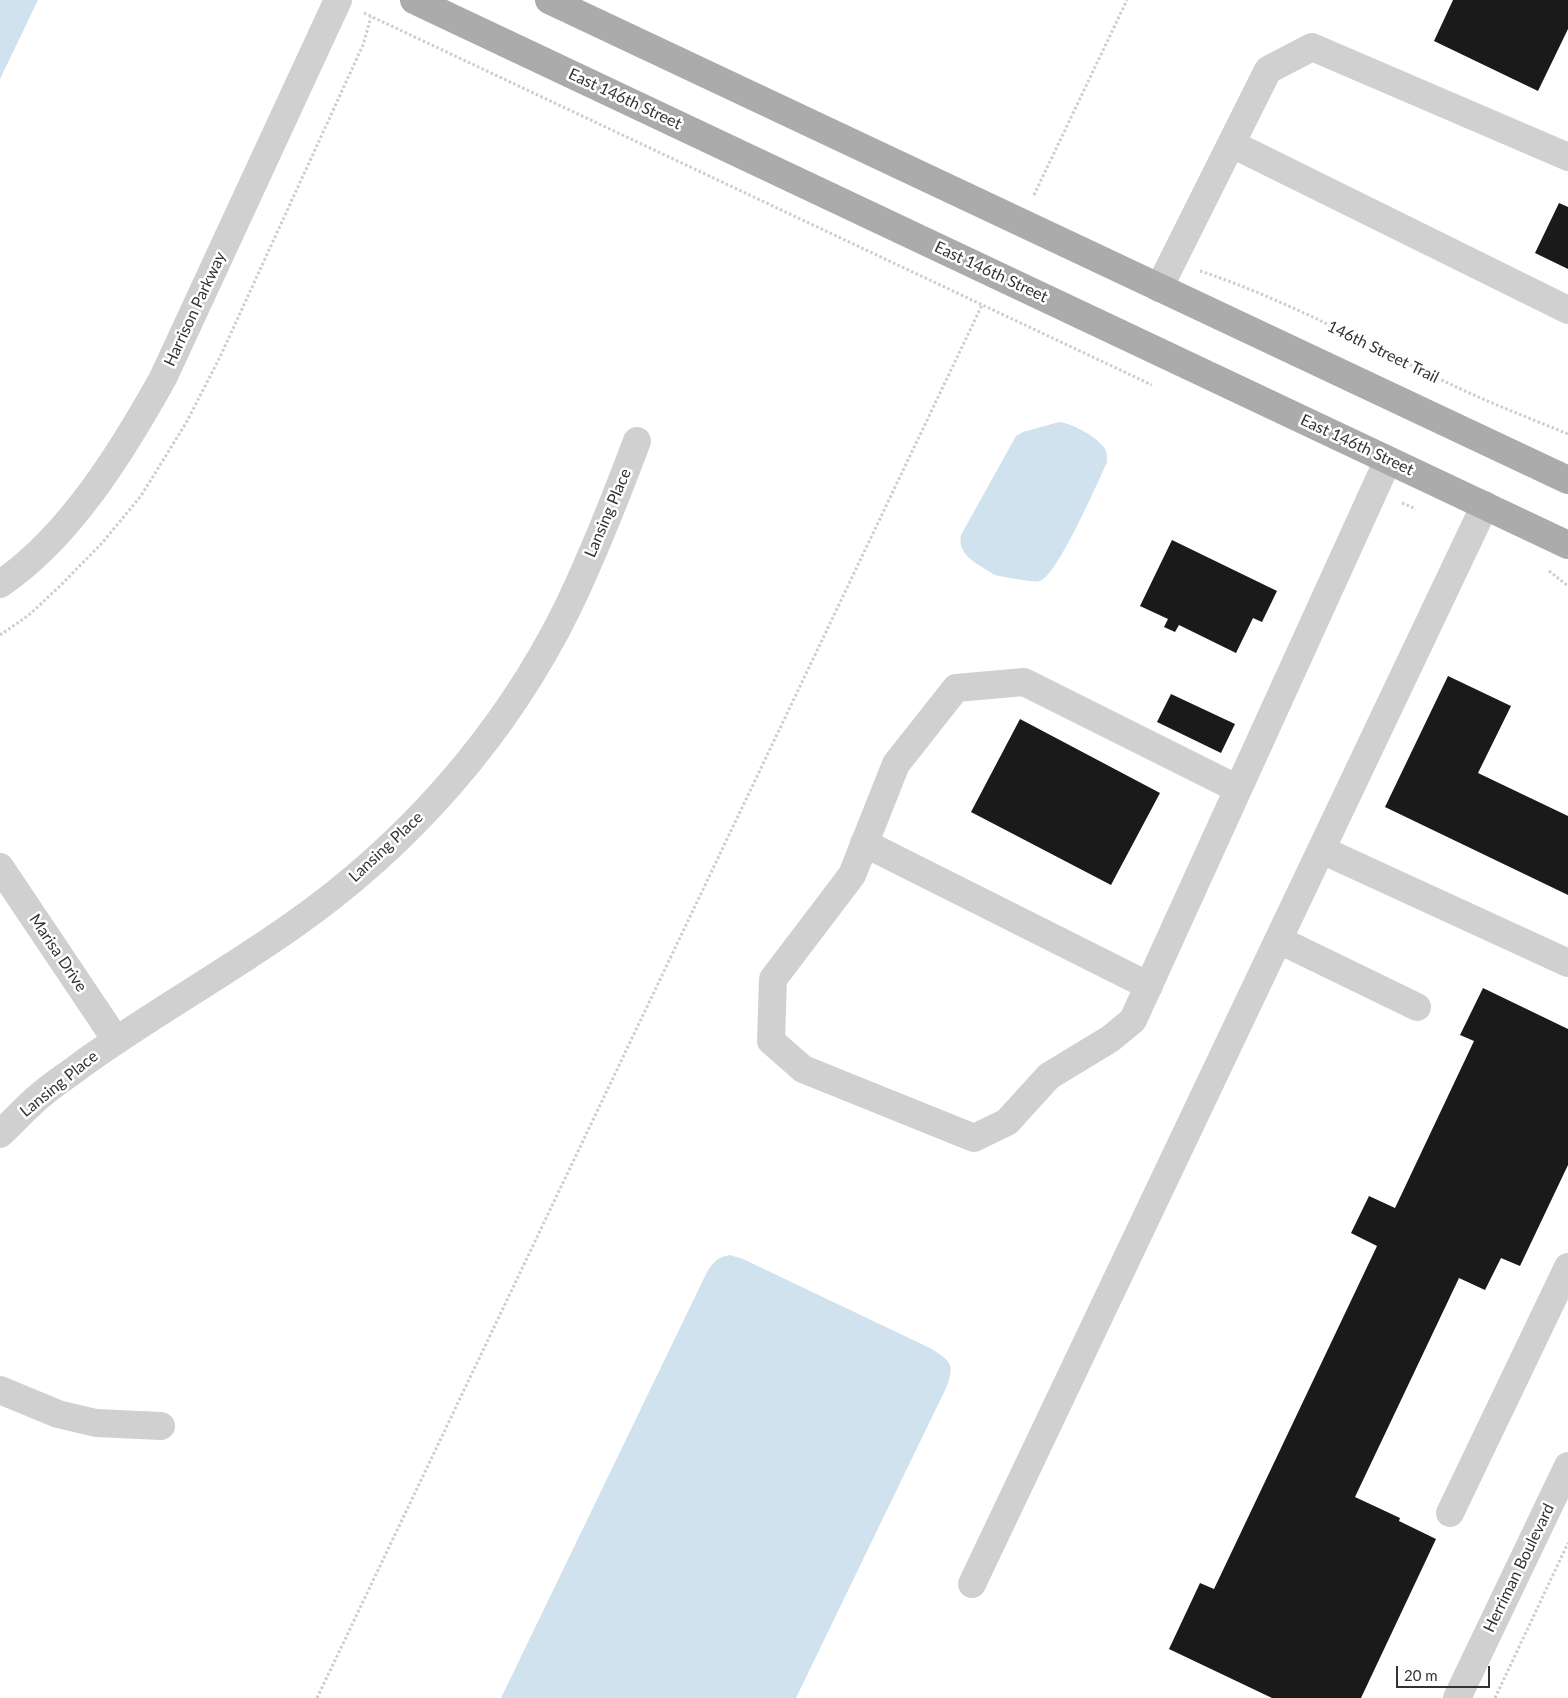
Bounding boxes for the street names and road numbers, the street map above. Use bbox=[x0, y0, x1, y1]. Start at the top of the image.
street label: East 146th Street bbox=[565, 64, 685, 134]
street label: East 146th Street bbox=[931, 237, 1051, 307]
street label: Harrison Parkway bbox=[160, 249, 230, 369]
street label: 146th Street Trail bbox=[1324, 317, 1442, 387]
street label: East 146th Street bbox=[1297, 410, 1417, 480]
street label: Lansing Place bbox=[581, 466, 635, 560]
street label: Lansing Place bbox=[345, 808, 427, 886]
street label: Marisa Drive bbox=[25, 911, 91, 995]
street label: Lansing Place bbox=[16, 1047, 102, 1121]
street label: Herriman Boulevard bbox=[1480, 1501, 1558, 1635]

